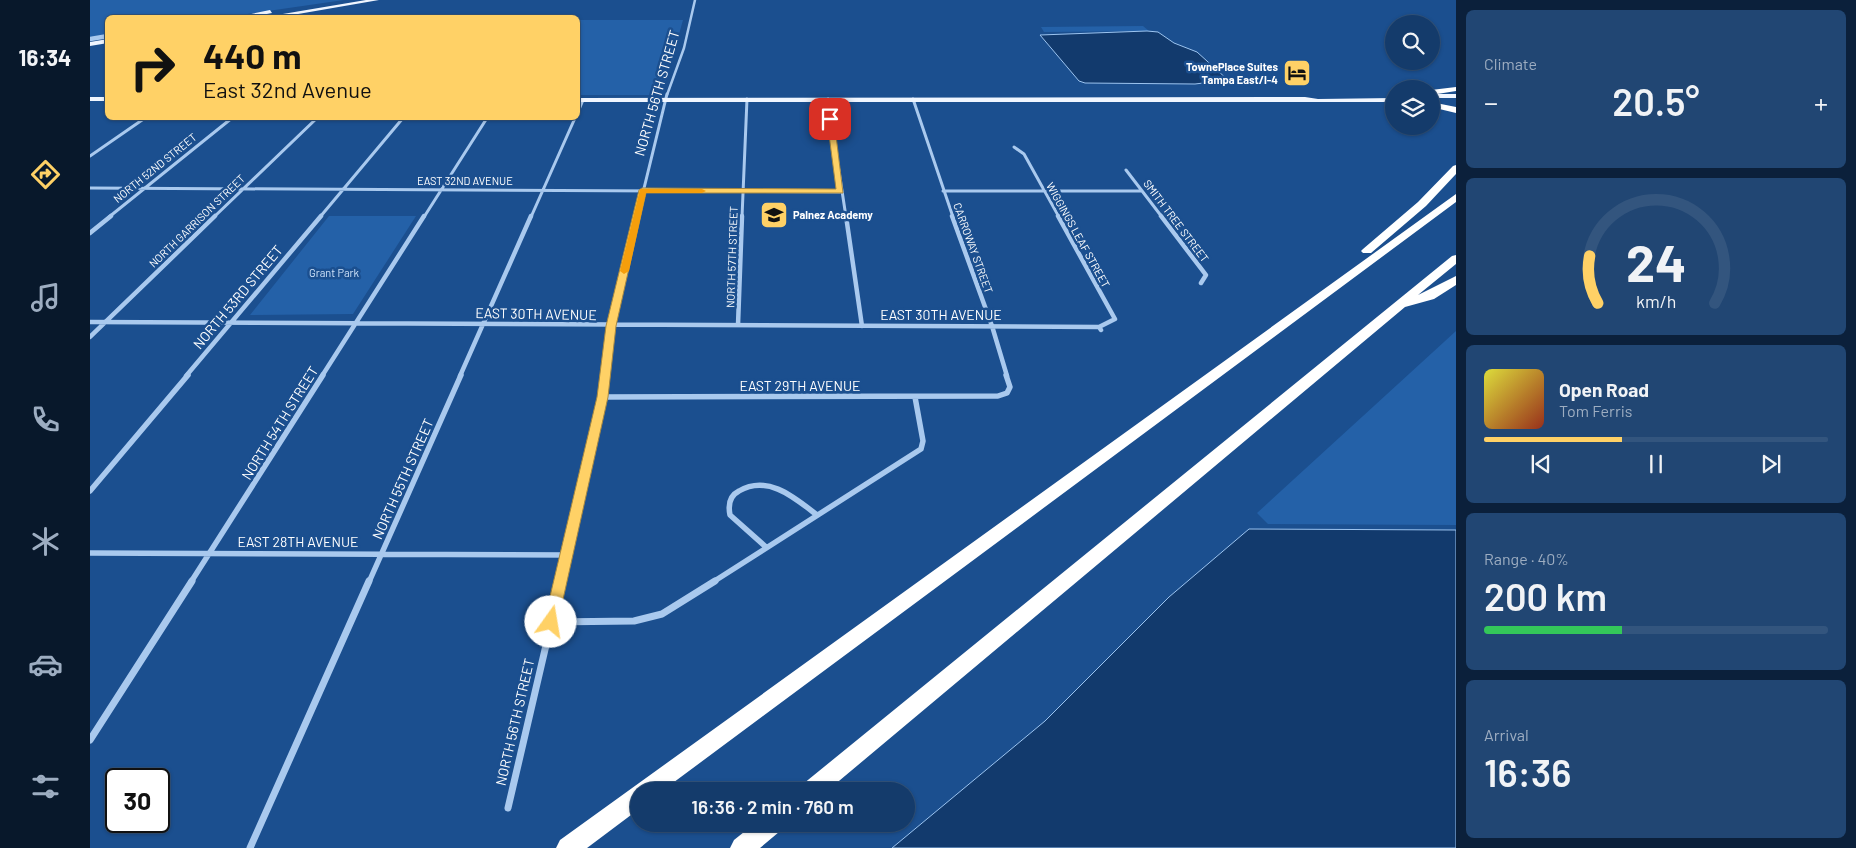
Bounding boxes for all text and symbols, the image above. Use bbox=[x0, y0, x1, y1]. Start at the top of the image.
map controls bbox=[1385, 15, 1440, 135]
button: search bbox=[1385, 15, 1440, 70]
street label: NORTH 56TH STREET bbox=[630, 28, 683, 158]
text: 440 m bbox=[203, 34, 302, 76]
icon: right bbox=[120, 35, 185, 100]
text: 16:34 bbox=[19, 44, 71, 70]
text: Climate bbox=[1484, 54, 1537, 73]
hotel icon: TownePlace Suites Tampa East/I-4 bbox=[1282, 58, 1312, 88]
place label: TownePlace Suites Tampa East/I-4 bbox=[1186, 60, 1278, 86]
text: East 32nd Avenue bbox=[203, 76, 372, 102]
text: 20.5° bbox=[1612, 78, 1700, 124]
button: layers bbox=[1385, 80, 1440, 135]
text: − bbox=[1484, 85, 1498, 119]
text: + bbox=[1814, 85, 1828, 119]
pin bbox=[809, 98, 851, 140]
icon: arrive bbox=[816, 105, 844, 133]
street label: NORTH 52ND STREET bbox=[110, 130, 199, 205]
icon: directions bbox=[28, 157, 63, 192]
street label: NORTH GARRISON STREET bbox=[146, 171, 247, 270]
street label: EAST 32ND AVENUE bbox=[417, 174, 513, 187]
street label: SMITH TREE STREET bbox=[1141, 177, 1212, 265]
street label: WIGGINGS LEAF STREET bbox=[1044, 180, 1113, 290]
school or university icon: Palnez Academy bbox=[759, 200, 789, 230]
street label: CARROWAY STREET bbox=[951, 201, 996, 295]
street label: NORTH 57TH STREET bbox=[723, 206, 740, 308]
place label: Palnez Academy bbox=[793, 208, 873, 221]
text: 24 bbox=[1626, 230, 1686, 292]
street label: NORTH 53RD STREET bbox=[189, 241, 286, 352]
park label: Grant Park bbox=[309, 266, 360, 279]
icon: music bbox=[28, 280, 63, 315]
text: km/h bbox=[1636, 290, 1676, 312]
street label: EAST 30TH AVENUE bbox=[475, 304, 597, 323]
street label: EAST 30TH AVENUE bbox=[880, 306, 1002, 323]
street label: NORTH 54TH STREET bbox=[238, 363, 321, 483]
street label: EAST 29TH AVENUE bbox=[739, 377, 861, 394]
text: Open Road bbox=[1559, 378, 1649, 401]
text: Tom Ferris bbox=[1559, 401, 1633, 420]
icon: phone bbox=[28, 402, 63, 437]
street label: NORTH 55TH STREET bbox=[368, 416, 437, 542]
icon: previous bbox=[1527, 450, 1555, 478]
icon: pause bbox=[1642, 450, 1670, 478]
icon: next bbox=[1757, 450, 1785, 478]
icon: climate bbox=[28, 524, 63, 559]
street label: EAST 28TH AVENUE bbox=[237, 533, 359, 550]
text: Range · 40% bbox=[1484, 549, 1569, 568]
text: 200 km bbox=[1484, 573, 1607, 619]
position arrow bbox=[524, 595, 576, 647]
icon: car bbox=[28, 647, 63, 682]
street label: NORTH 56TH STREET bbox=[492, 656, 537, 787]
text: Arrival bbox=[1484, 725, 1529, 744]
text: 16:36 bbox=[1484, 749, 1571, 795]
speed limit sign: 30 bbox=[105, 768, 170, 833]
icon: filters bbox=[28, 769, 63, 804]
text: 16:36 · 2 min · 760 m bbox=[691, 795, 854, 818]

